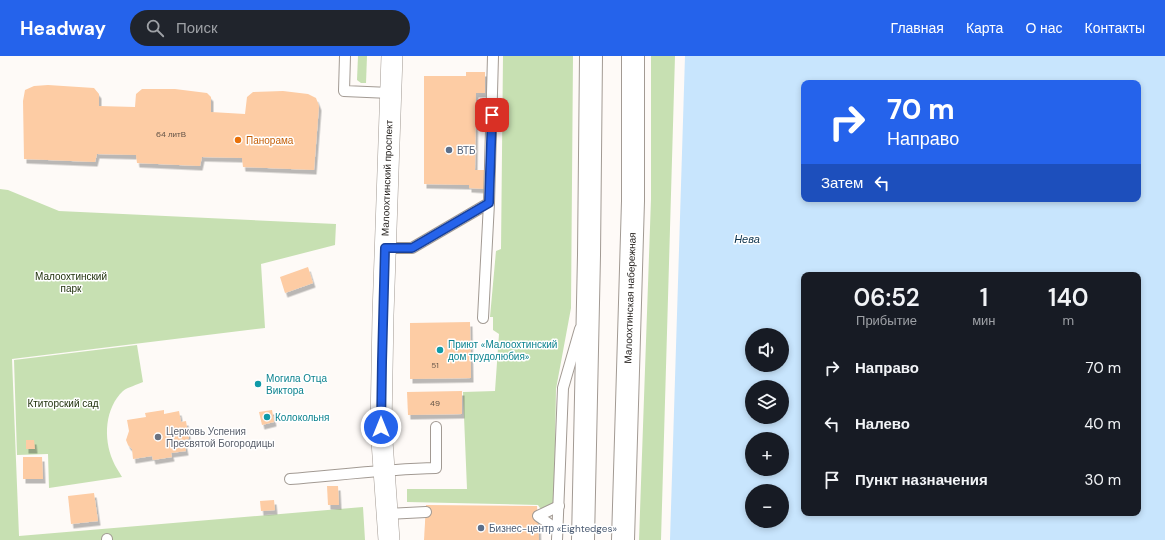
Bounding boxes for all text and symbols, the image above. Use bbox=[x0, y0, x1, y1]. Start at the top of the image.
search box bbox=[130, 10, 410, 46]
text: Headway bbox=[20, 16, 106, 41]
icon: search bbox=[144, 17, 166, 39]
text: Поиск bbox=[176, 18, 218, 38]
text: Главная bbox=[891, 19, 944, 37]
text: Карта bbox=[966, 19, 1003, 37]
text: О нас bbox=[1025, 19, 1063, 37]
text: Контакты bbox=[1085, 19, 1145, 37]
text: 70 m bbox=[887, 91, 955, 128]
icon: right bbox=[821, 96, 873, 148]
pin bbox=[475, 98, 509, 132]
icon: arrive bbox=[481, 104, 503, 126]
street label: Малоохтинский проспект bbox=[378, 119, 396, 236]
text: Направо bbox=[887, 127, 959, 151]
house number: 64 литВ bbox=[156, 129, 186, 139]
place label: Панорама bbox=[246, 134, 294, 147]
marker: Панорама bbox=[233, 135, 243, 145]
place label: ВТБ bbox=[457, 144, 476, 157]
marker: ВТБ bbox=[444, 145, 454, 155]
icon: left bbox=[871, 172, 893, 194]
text: Затем bbox=[821, 173, 863, 193]
street label: Малоохтинская набережная bbox=[621, 232, 639, 364]
water label: Нева bbox=[734, 232, 760, 246]
park label: Малоохтинский парк bbox=[35, 270, 107, 295]
text: 06:52 bbox=[854, 282, 920, 313]
text: 1 bbox=[980, 282, 988, 313]
text: 140 bbox=[1048, 282, 1088, 313]
text: Прибытие bbox=[856, 312, 917, 329]
text: мин bbox=[972, 312, 996, 329]
text: m bbox=[1062, 312, 1074, 329]
map controls bbox=[745, 328, 789, 528]
button: sound bbox=[745, 328, 789, 372]
place label: Приют «Малоохтинский дом трудолюбия» bbox=[448, 338, 557, 363]
marker: Приют «Малоохтинский дом трудолюбия» bbox=[435, 345, 445, 355]
icon: right bbox=[821, 357, 843, 379]
text: Направо bbox=[855, 358, 919, 378]
text: 70 m bbox=[1086, 358, 1121, 378]
house number: 51 bbox=[431, 360, 439, 370]
place label: Могила Отца Виктора bbox=[266, 372, 327, 397]
marker: Могила Отца Виктора bbox=[253, 379, 263, 389]
button: layers bbox=[745, 380, 789, 424]
park label: Ктиторский сад bbox=[27, 397, 99, 410]
house number: 49 bbox=[430, 398, 440, 408]
position arrow bbox=[360, 406, 402, 448]
place label: Колокольня bbox=[275, 411, 330, 424]
marker: Колокольня bbox=[262, 412, 272, 422]
icon: left bbox=[821, 413, 843, 435]
text: Налево bbox=[855, 414, 910, 434]
text: 40 m bbox=[1084, 414, 1121, 434]
place label: Церковь Успения Пресвятой Богородицы bbox=[166, 425, 275, 450]
marker: Церковь Успения Пресвятой Богородицы bbox=[153, 432, 163, 442]
button: + bbox=[745, 432, 789, 476]
icon: arrive bbox=[821, 469, 843, 491]
text: Пункт назначения bbox=[855, 470, 988, 490]
text: 30 m bbox=[1085, 470, 1121, 490]
button: − bbox=[745, 484, 789, 528]
place label: Бизнес-центр «Eightedges» bbox=[489, 522, 617, 535]
marker: Бизнес-центр «Eightedges» bbox=[476, 523, 486, 533]

